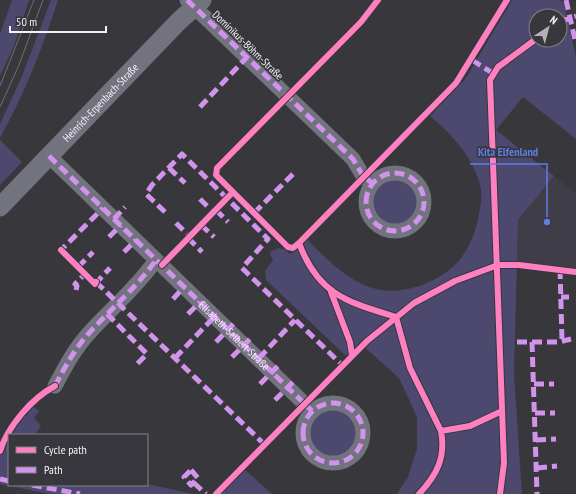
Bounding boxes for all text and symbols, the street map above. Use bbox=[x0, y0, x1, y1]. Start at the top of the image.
scale bar bbox=[10, 8, 106, 34]
street label: Dominikus-Böhm-Straße bbox=[210, 8, 287, 83]
north arrow bbox=[528, 8, 568, 48]
text: N bbox=[547, 12, 560, 27]
text: 50 m bbox=[16, 14, 37, 29]
street label: Heinrich-Erpenbach-Straße bbox=[60, 60, 142, 145]
callout: Kita Elfenland bbox=[470, 140, 547, 164]
text: Kita Elfenland bbox=[478, 144, 538, 159]
street label: Elisabeth-Selbert-Straße bbox=[196, 298, 273, 374]
legend bbox=[8, 434, 148, 486]
text: Cycle path bbox=[44, 442, 87, 457]
text: Path bbox=[44, 462, 62, 477]

